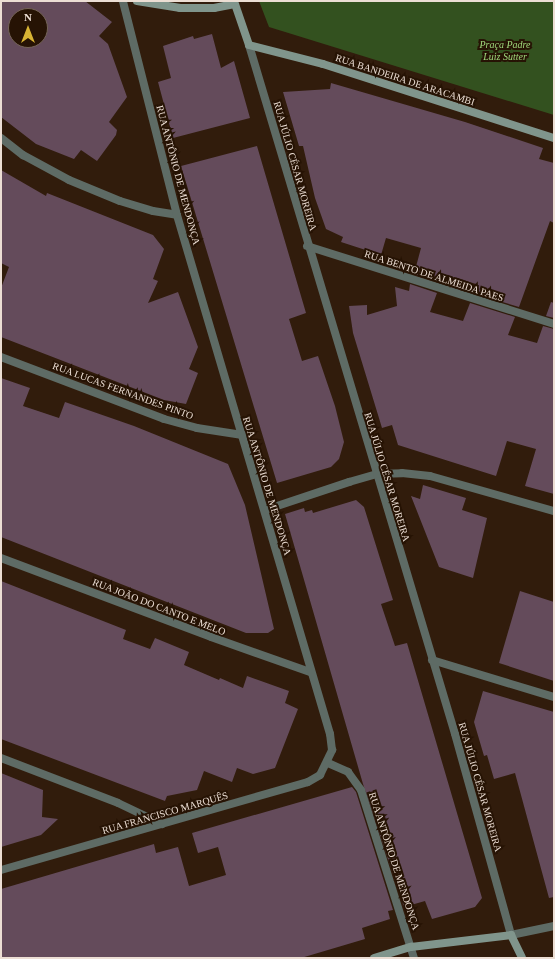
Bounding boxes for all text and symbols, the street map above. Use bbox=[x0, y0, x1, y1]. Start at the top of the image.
north arrow bbox=[8, 8, 48, 48]
text: N bbox=[24, 11, 32, 23]
park label: Praça Padre Luiz Sutter bbox=[479, 38, 531, 62]
street label: RUA BANDEIRA DE ARACAMBI bbox=[333, 52, 477, 108]
street label: RUA JÚLIO CÉSAR MOREIRA bbox=[271, 100, 319, 232]
street label: RUA ANTÔNIO DE MENDONÇA bbox=[153, 103, 203, 247]
street label: RUA BENTO DE ALMEIDA PAES bbox=[362, 248, 506, 304]
street label: RUA LUCAS FERNANDES PINTO bbox=[51, 360, 195, 422]
street label: RUA JÚLIO CÉSAR MOREIRA bbox=[362, 411, 412, 543]
street label: RUA ANTÔNIO DE MENDONÇA bbox=[240, 415, 294, 557]
street label: RUA JOÃO DO CANTO E MELO bbox=[90, 576, 228, 638]
street label: RUA JÚLIO CÉSAR MOREIRA bbox=[456, 721, 504, 853]
street label: RUA FRANCISCO MARQUÊS bbox=[100, 789, 230, 837]
street label: RUA ANTÔNIO DE MENDONÇA bbox=[366, 790, 422, 932]

